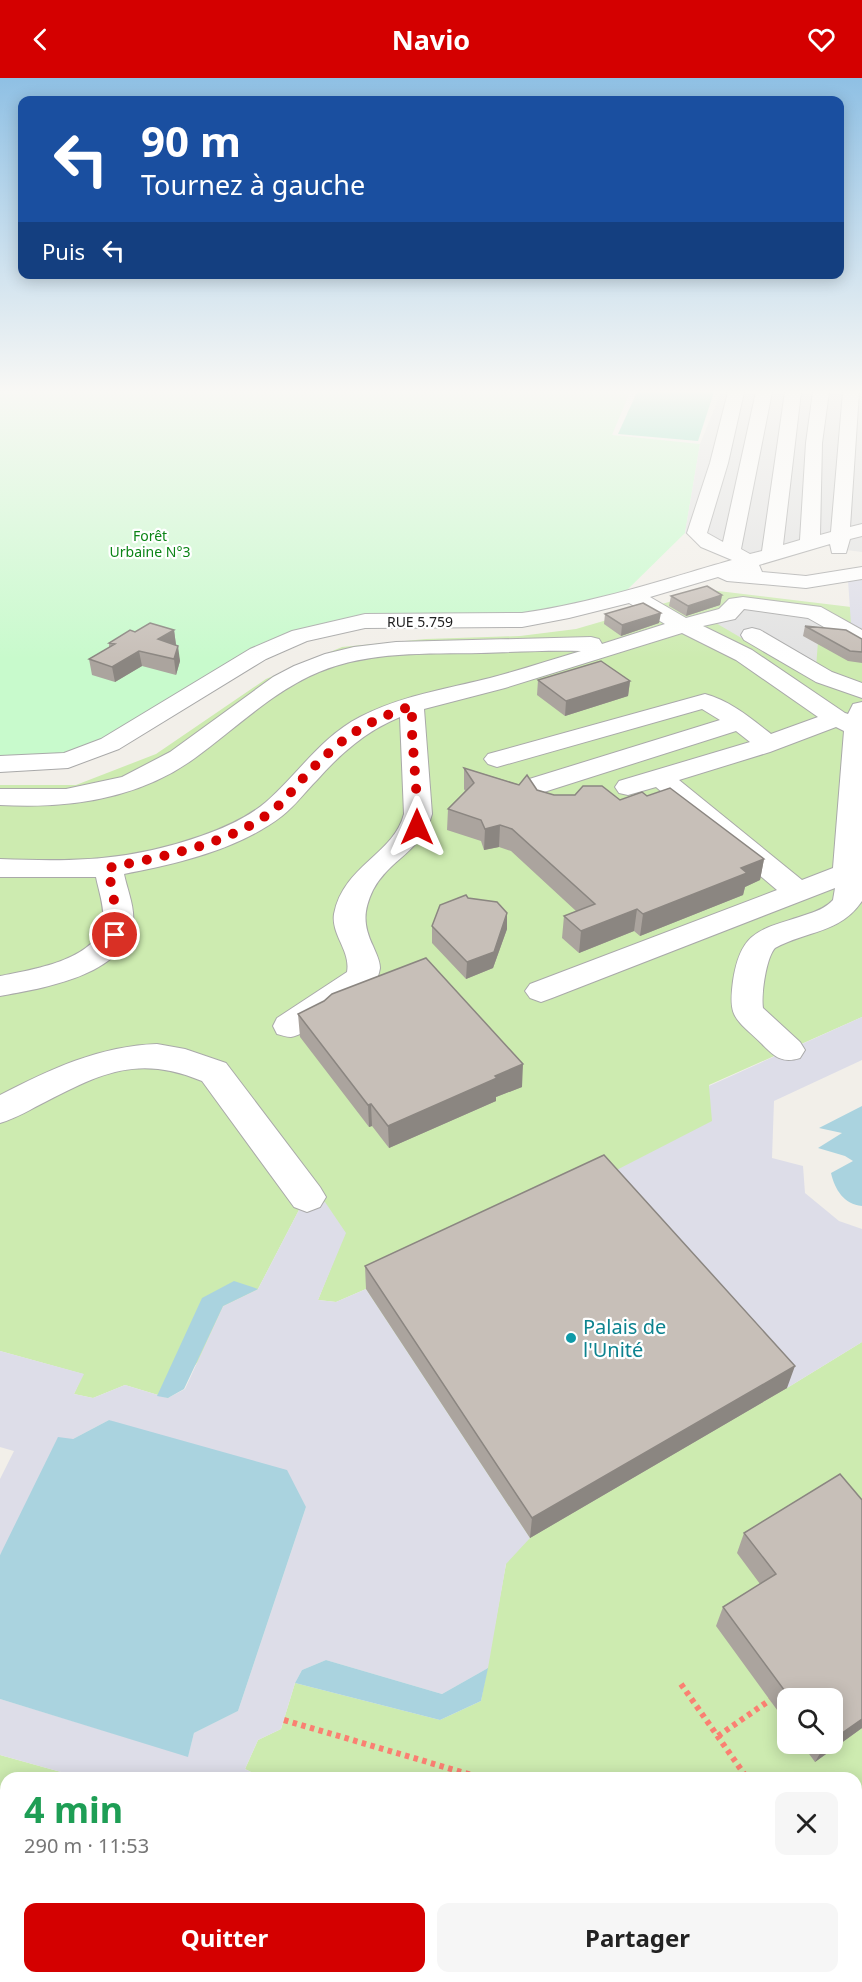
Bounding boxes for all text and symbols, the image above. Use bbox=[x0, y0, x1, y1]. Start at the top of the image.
text: Navio bbox=[392, 21, 470, 58]
icon: back bbox=[24, 23, 57, 56]
icon: heart bbox=[805, 23, 838, 56]
text: 90 m bbox=[141, 112, 241, 169]
icon: left bbox=[42, 120, 120, 198]
text: Tournez à gauche bbox=[141, 166, 365, 203]
icon: left bbox=[97, 234, 130, 267]
text: Puis bbox=[42, 236, 85, 266]
park label: Forêt Urbaine N°3 bbox=[110, 526, 190, 561]
street label: RUE 5.759 bbox=[387, 612, 453, 631]
position arrow bbox=[385, 795, 449, 859]
pin bbox=[89, 909, 140, 960]
icon: arrive bbox=[98, 918, 131, 951]
place label: Palais de l'Unité bbox=[583, 1313, 666, 1363]
marker: Palais de l'Unité bbox=[564, 1331, 578, 1345]
map controls bbox=[777, 1688, 843, 1754]
button: search bbox=[777, 1688, 843, 1754]
text: 4 min bbox=[24, 1785, 123, 1834]
button: close bbox=[775, 1792, 838, 1855]
text: 290 m · 11:53 bbox=[24, 1832, 149, 1859]
button: Quitter bbox=[24, 1903, 425, 1972]
button: Partager bbox=[437, 1903, 838, 1972]

